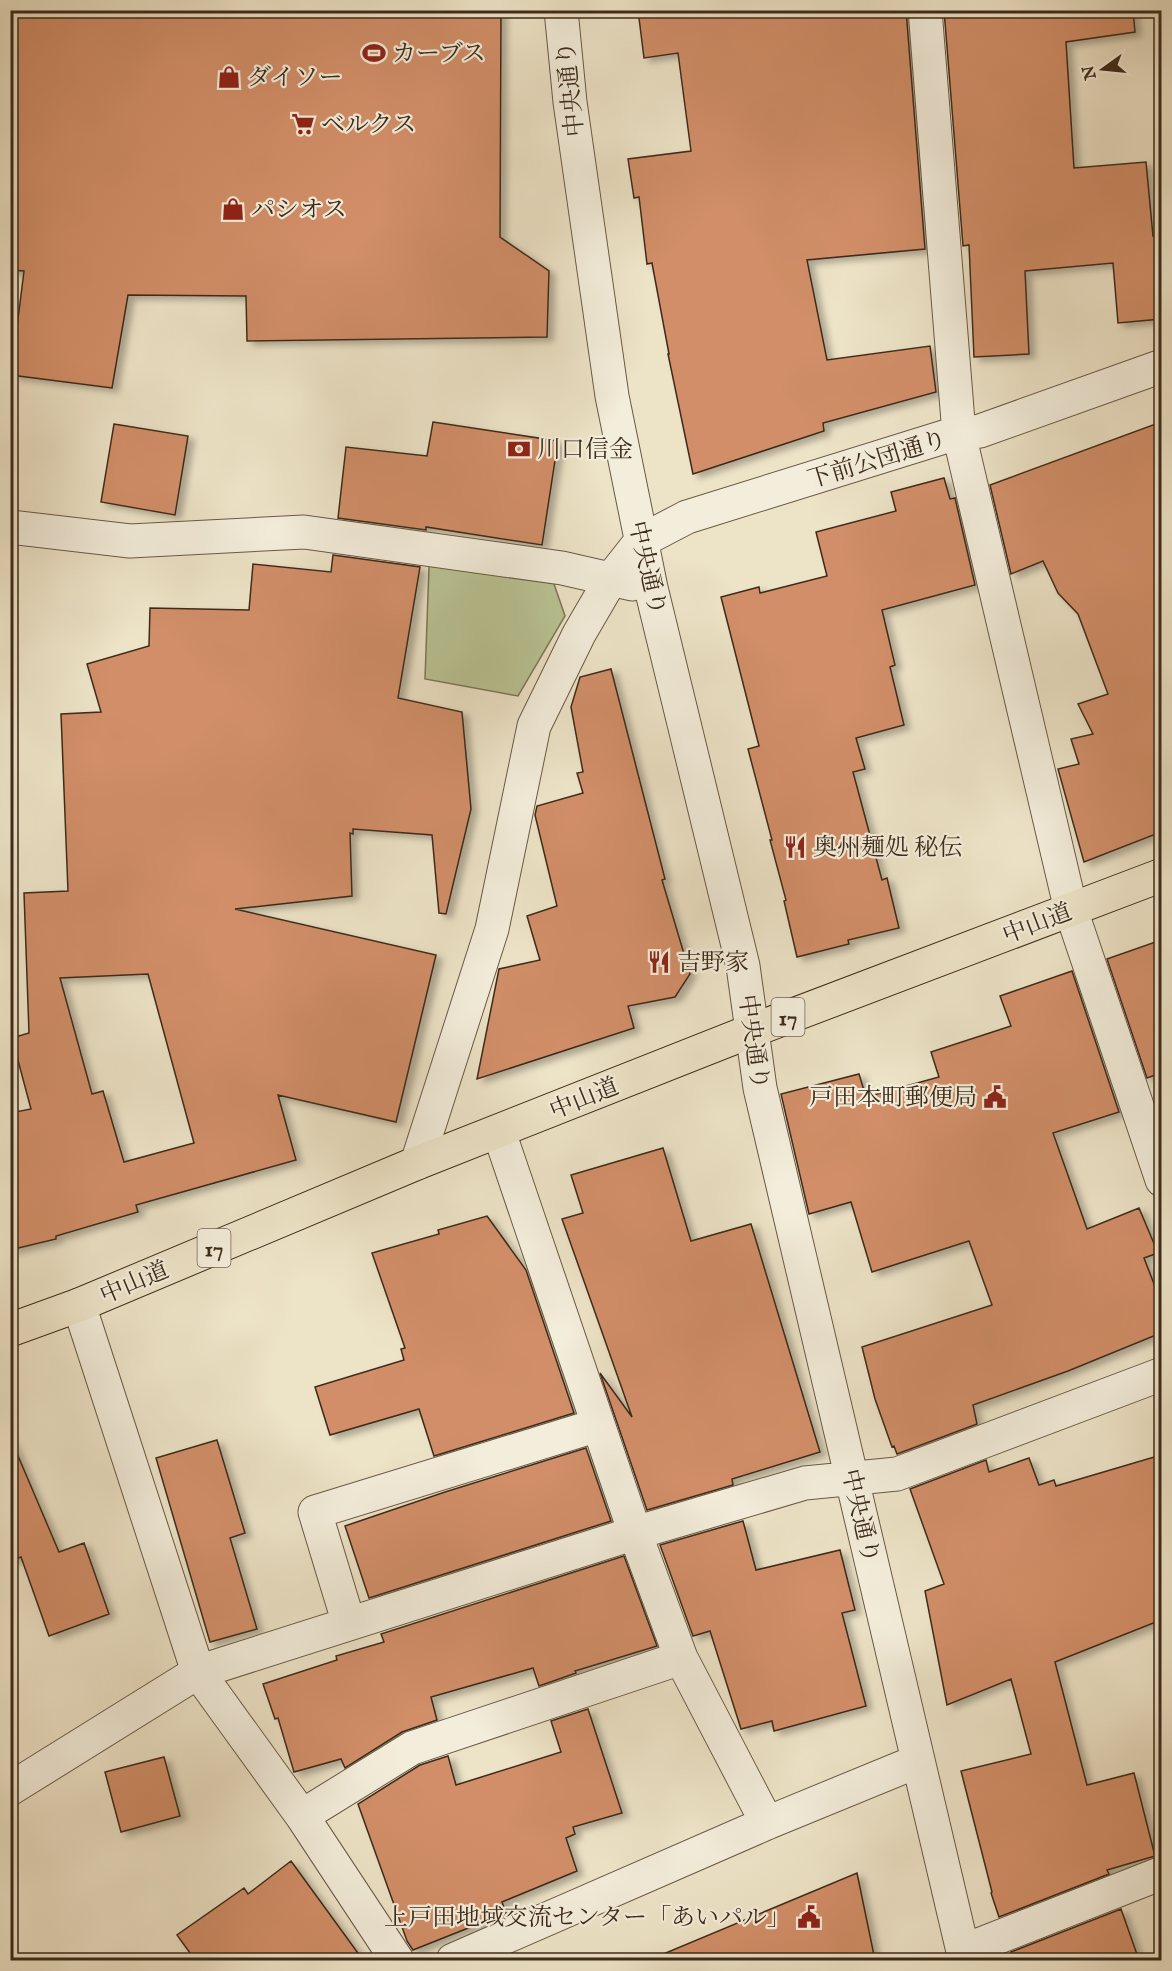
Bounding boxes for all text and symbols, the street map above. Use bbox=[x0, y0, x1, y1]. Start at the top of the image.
place label: カーブス bbox=[392, 39, 486, 70]
street label: 中央通り bbox=[551, 39, 592, 138]
north arrow bbox=[1073, 39, 1133, 99]
sports icon: カーブス bbox=[361, 40, 387, 66]
place label: ダイソー bbox=[247, 63, 343, 94]
text: N bbox=[1079, 63, 1102, 83]
shop icon: ダイソー bbox=[216, 64, 242, 90]
place label: ベルクス bbox=[321, 110, 416, 141]
supermarket icon: ベルクス bbox=[290, 111, 316, 137]
place label: パシオス bbox=[251, 195, 347, 226]
shop icon: パシオス bbox=[220, 196, 246, 222]
street label: 下前公団通り bbox=[804, 425, 951, 496]
place label: 川口信金 bbox=[537, 435, 633, 466]
bank icon: 川口信金 bbox=[506, 436, 532, 462]
street label: 中央通り bbox=[621, 518, 672, 619]
place label: 奥州麺処 秘伝 bbox=[813, 833, 962, 864]
restaurant icon: 奥州麺処 秘伝 bbox=[782, 834, 808, 860]
street label: 中山道 bbox=[998, 897, 1077, 952]
place label: 吉野家 bbox=[677, 948, 749, 979]
restaurant icon: 吉野家 bbox=[646, 949, 672, 975]
street label: 中央通り bbox=[730, 993, 775, 1092]
road number: 17 bbox=[772, 998, 804, 1036]
street label: 中山道 bbox=[545, 1072, 624, 1127]
place label: 戸田本町郵便局 bbox=[809, 1083, 977, 1114]
public building icon: 戸田本町郵便局 bbox=[982, 1084, 1008, 1110]
road number: 17 bbox=[198, 1229, 230, 1267]
street label: 中山道 bbox=[95, 1255, 174, 1312]
street label: 中央通り bbox=[834, 1466, 885, 1567]
place label: 上戸田地域交流センター「あいパル」 bbox=[384, 1903, 791, 1934]
public building icon: 上戸田地域交流センター「あいパル」 bbox=[796, 1904, 822, 1930]

